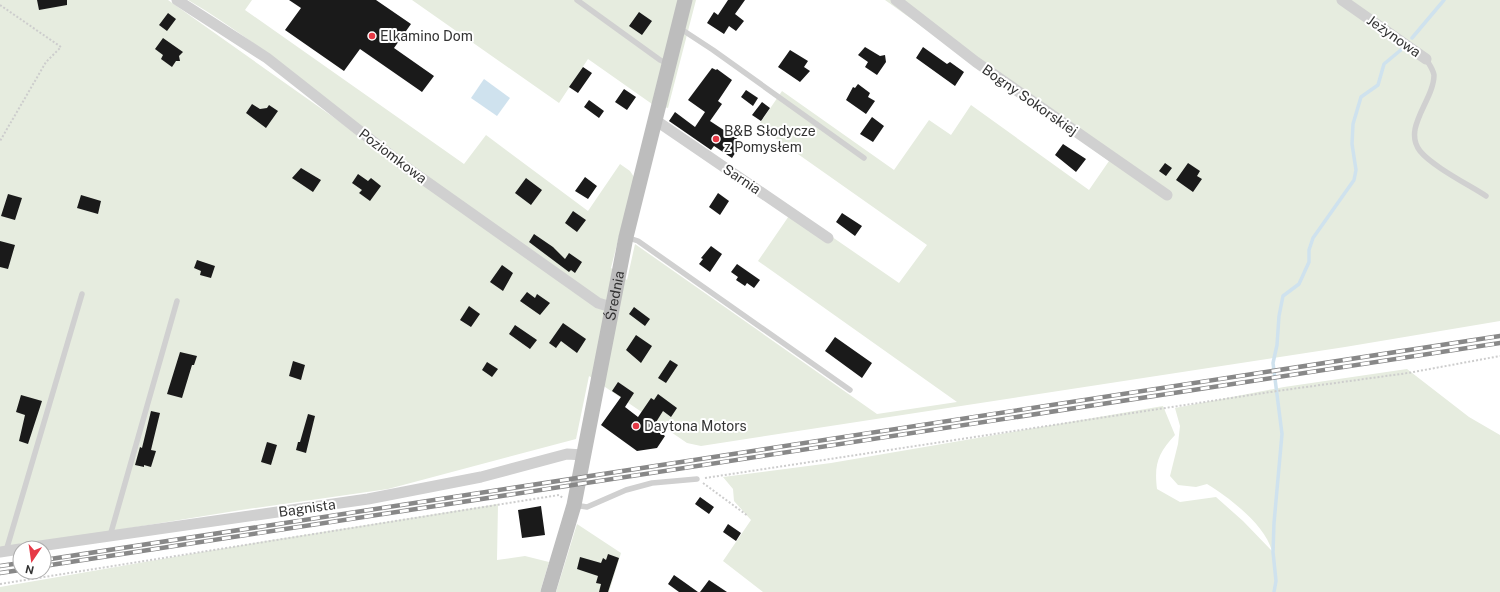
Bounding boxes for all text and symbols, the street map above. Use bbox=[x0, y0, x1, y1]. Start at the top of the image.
street label: Jeżynowa bbox=[1364, 12, 1424, 60]
place label: Elkamino Dom bbox=[380, 28, 473, 44]
marker: Elkamino Dom bbox=[367, 31, 377, 41]
street label: Bogny Sokorskiej bbox=[979, 61, 1081, 139]
place label: B&B Słodycze z Pomysłem bbox=[724, 123, 816, 155]
street label: Poziomkowa bbox=[356, 125, 430, 187]
marker: B&B Słodycze z Pomysłem bbox=[711, 134, 721, 144]
street label: Sarnia bbox=[720, 161, 764, 197]
street label: Średnia bbox=[600, 269, 627, 322]
place label: Daytona Motors bbox=[644, 418, 747, 434]
marker: Daytona Motors bbox=[631, 421, 641, 431]
street label: Bagnista bbox=[277, 496, 337, 520]
north arrow bbox=[12, 540, 52, 580]
text: N bbox=[24, 563, 35, 577]

